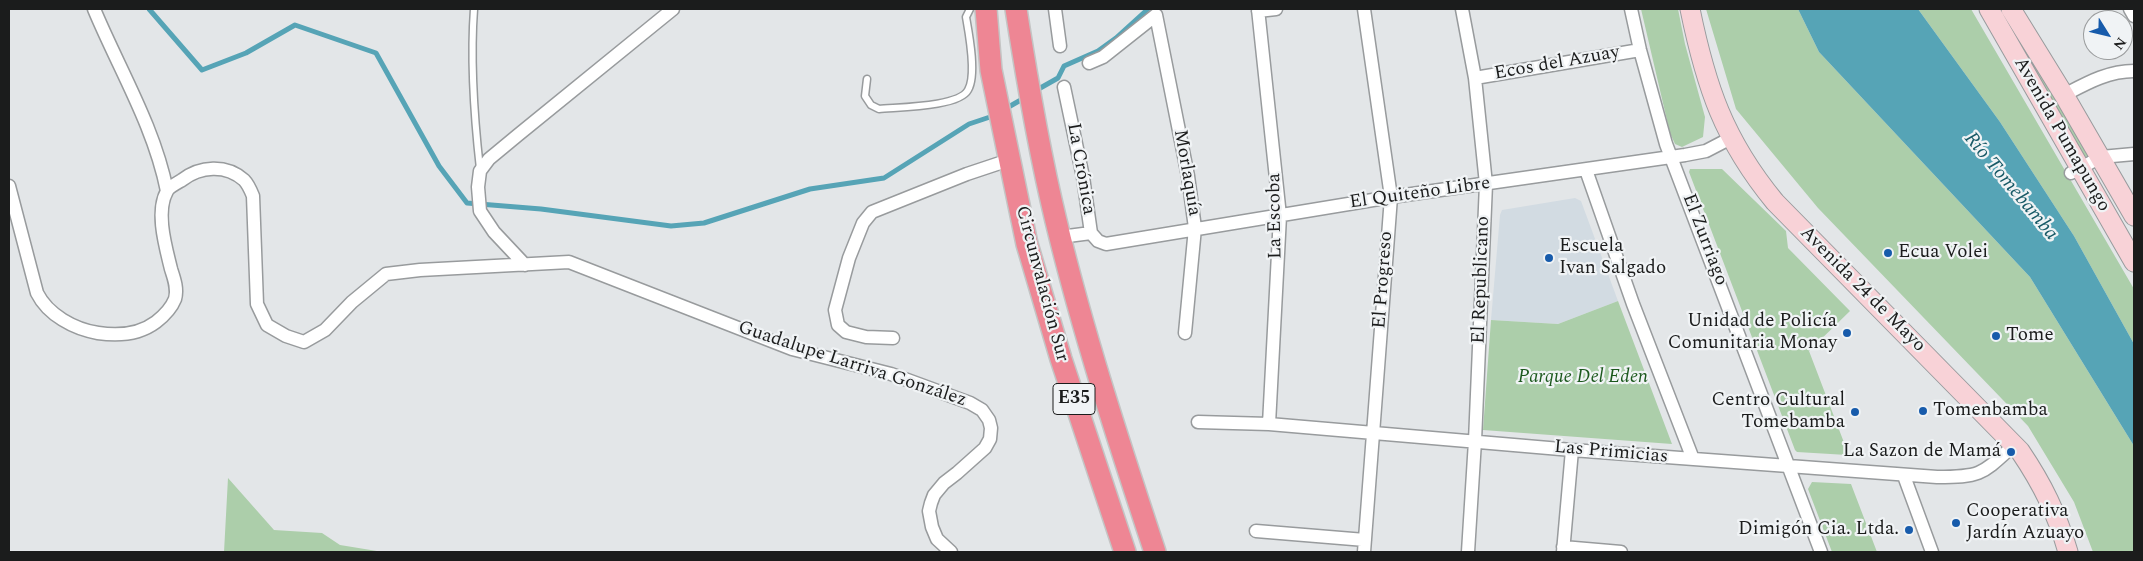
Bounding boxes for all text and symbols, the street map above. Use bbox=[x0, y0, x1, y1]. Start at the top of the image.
north arrow bbox=[2083, 10, 2133, 60]
text: N bbox=[2108, 33, 2132, 54]
street label: Ecos del Azuay bbox=[1493, 42, 1621, 86]
street label: Avenida Pumapungo bbox=[2007, 54, 2115, 216]
street label: La Crónica bbox=[1061, 121, 1099, 217]
street label: Morlaquía bbox=[1167, 128, 1205, 218]
water label: Río Tomebamba bbox=[1958, 128, 2062, 246]
street label: La Escoba bbox=[1264, 173, 1288, 259]
street label: El Quiteño Libre bbox=[1348, 173, 1492, 215]
street label: El Zurriago bbox=[1676, 191, 1732, 289]
street label: Circunvalación Sur bbox=[1009, 204, 1073, 364]
street label: El Republicano bbox=[1468, 216, 1496, 344]
street label: Avenida 24 de Mayo bbox=[1794, 222, 1930, 358]
street label: El Progreso bbox=[1369, 230, 1399, 330]
place label: Escuela Ivan Salgado bbox=[1559, 236, 1666, 280]
place label: Ecua Volei bbox=[1898, 242, 1988, 264]
marker: Ecua Volei bbox=[1882, 247, 1894, 259]
marker: Escuela Ivan Salgado bbox=[1543, 252, 1555, 264]
place label: Unidad de Policía Comunitaria Monay bbox=[1668, 311, 1837, 355]
street label: Guadalupe Larriva González bbox=[735, 317, 969, 413]
place label: Tome bbox=[2006, 325, 2054, 347]
marker: Unidad de Policía Comunitaria Monay bbox=[1841, 327, 1853, 339]
marker: Tome bbox=[1990, 330, 2002, 342]
park label: Parque Del Eden bbox=[1518, 367, 1648, 389]
road number: E35 bbox=[1053, 384, 1095, 414]
place label: Centro Cultural Tomebamba bbox=[1712, 390, 1845, 434]
place label: Tomenbamba bbox=[1933, 400, 2048, 422]
marker: Tomenbamba bbox=[1917, 405, 1929, 417]
marker: Centro Cultural Tomebamba bbox=[1849, 406, 1861, 418]
street label: Las Primicias bbox=[1553, 437, 1669, 469]
place label: La Sazon de Mamá bbox=[1843, 441, 2001, 463]
marker: La Sazon de Mamá bbox=[2005, 446, 2017, 458]
place label: Cooperativa Jardín Azuayo bbox=[1966, 501, 2084, 545]
marker: Cooperativa Jardín Azuayo bbox=[1950, 517, 1962, 529]
place label: Dimigón Cia. Ltda. bbox=[1738, 519, 1899, 541]
marker: Dimigón Cia. Ltda. bbox=[1903, 524, 1915, 536]

